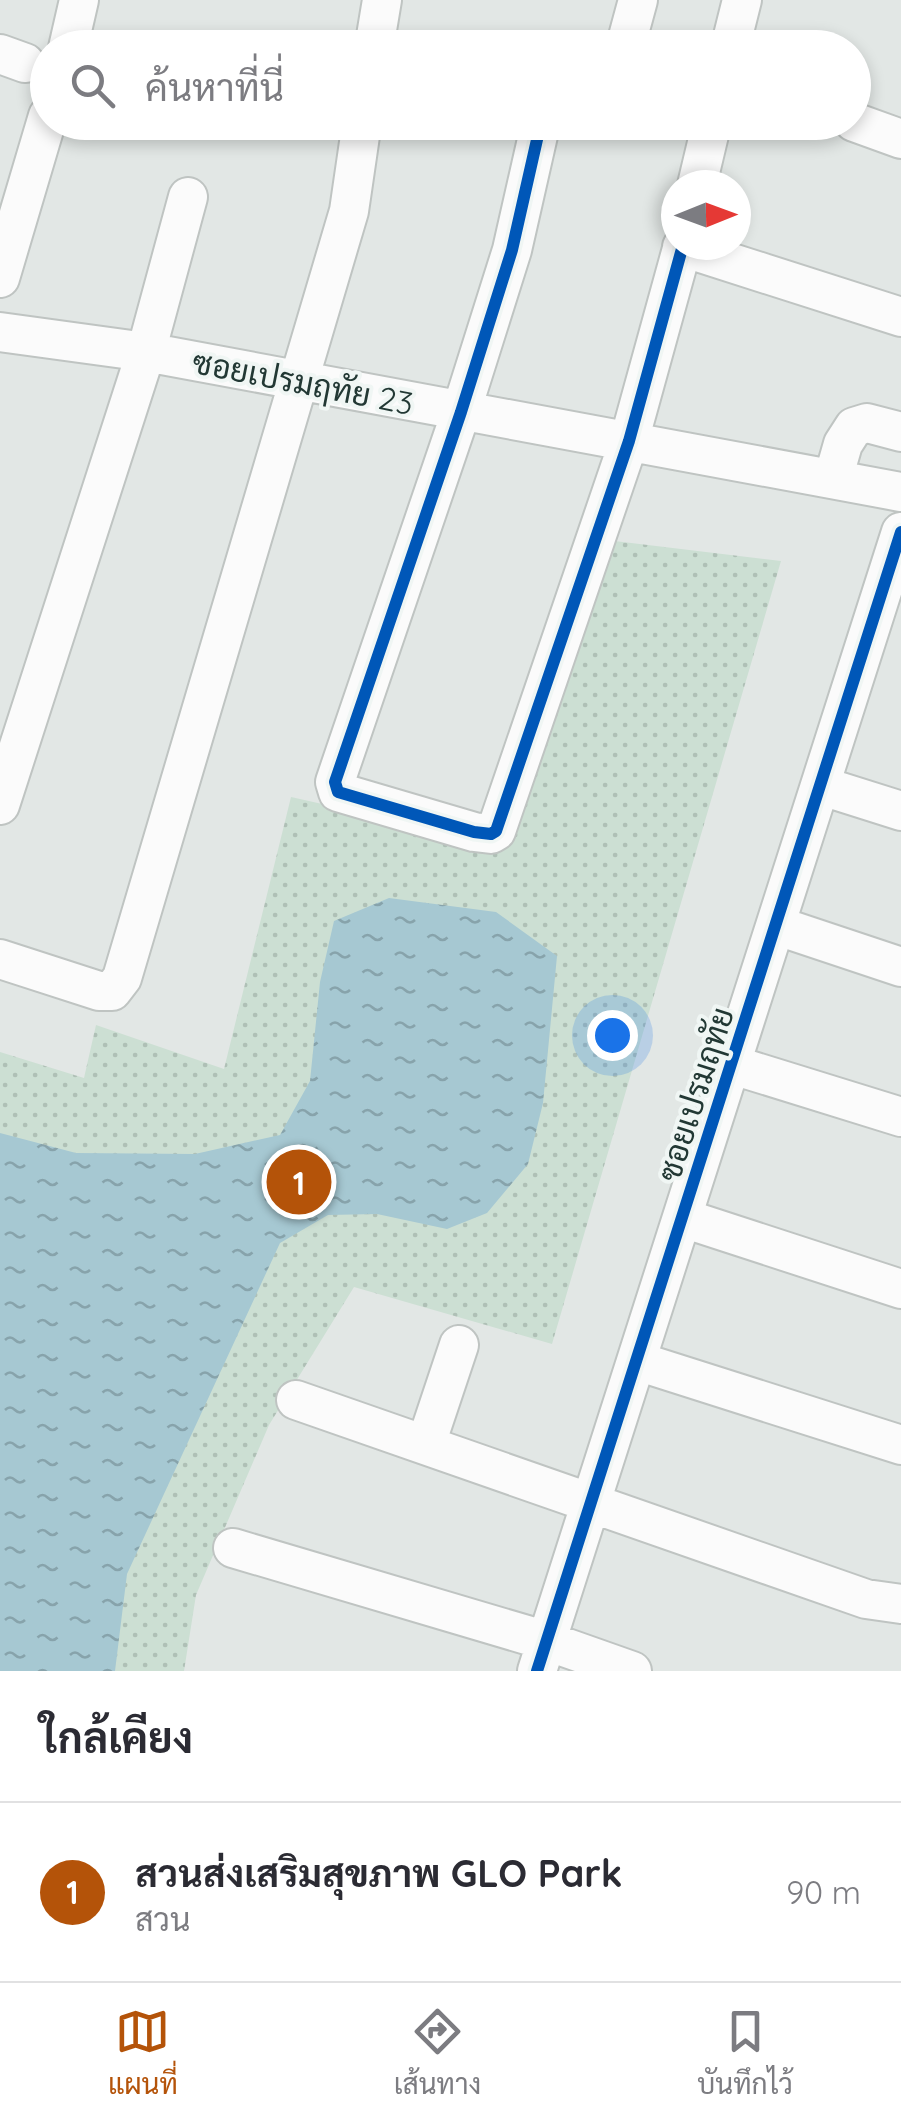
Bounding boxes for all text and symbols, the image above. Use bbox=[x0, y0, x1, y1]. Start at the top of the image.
search box bbox=[30, 30, 871, 140]
icon: search bbox=[65, 58, 120, 113]
text: ค้นหาที่นี่ bbox=[145, 63, 284, 111]
north arrow bbox=[661, 170, 751, 260]
street label: ซอยเปรมฤทัย 23 bbox=[189, 341, 417, 423]
street label: ซอยเปรมฤทัย bbox=[648, 1002, 742, 1186]
your location bbox=[587, 1010, 638, 1061]
pin: 1 bbox=[266, 1144, 332, 1220]
text: ใกล้เคียง bbox=[40, 1711, 193, 1764]
text: สวนส่งเสริมสุขภาพ GLO Park bbox=[135, 1849, 622, 1897]
text: 1 bbox=[66, 1872, 79, 1912]
text: 90 m bbox=[786, 1872, 861, 1912]
text: สวน bbox=[135, 1899, 190, 1939]
tab: แผนที่ bbox=[108, 2004, 178, 2101]
tab: เส้นทาง bbox=[394, 2004, 481, 2101]
tab: บันทึกไว้ bbox=[697, 2004, 793, 2101]

